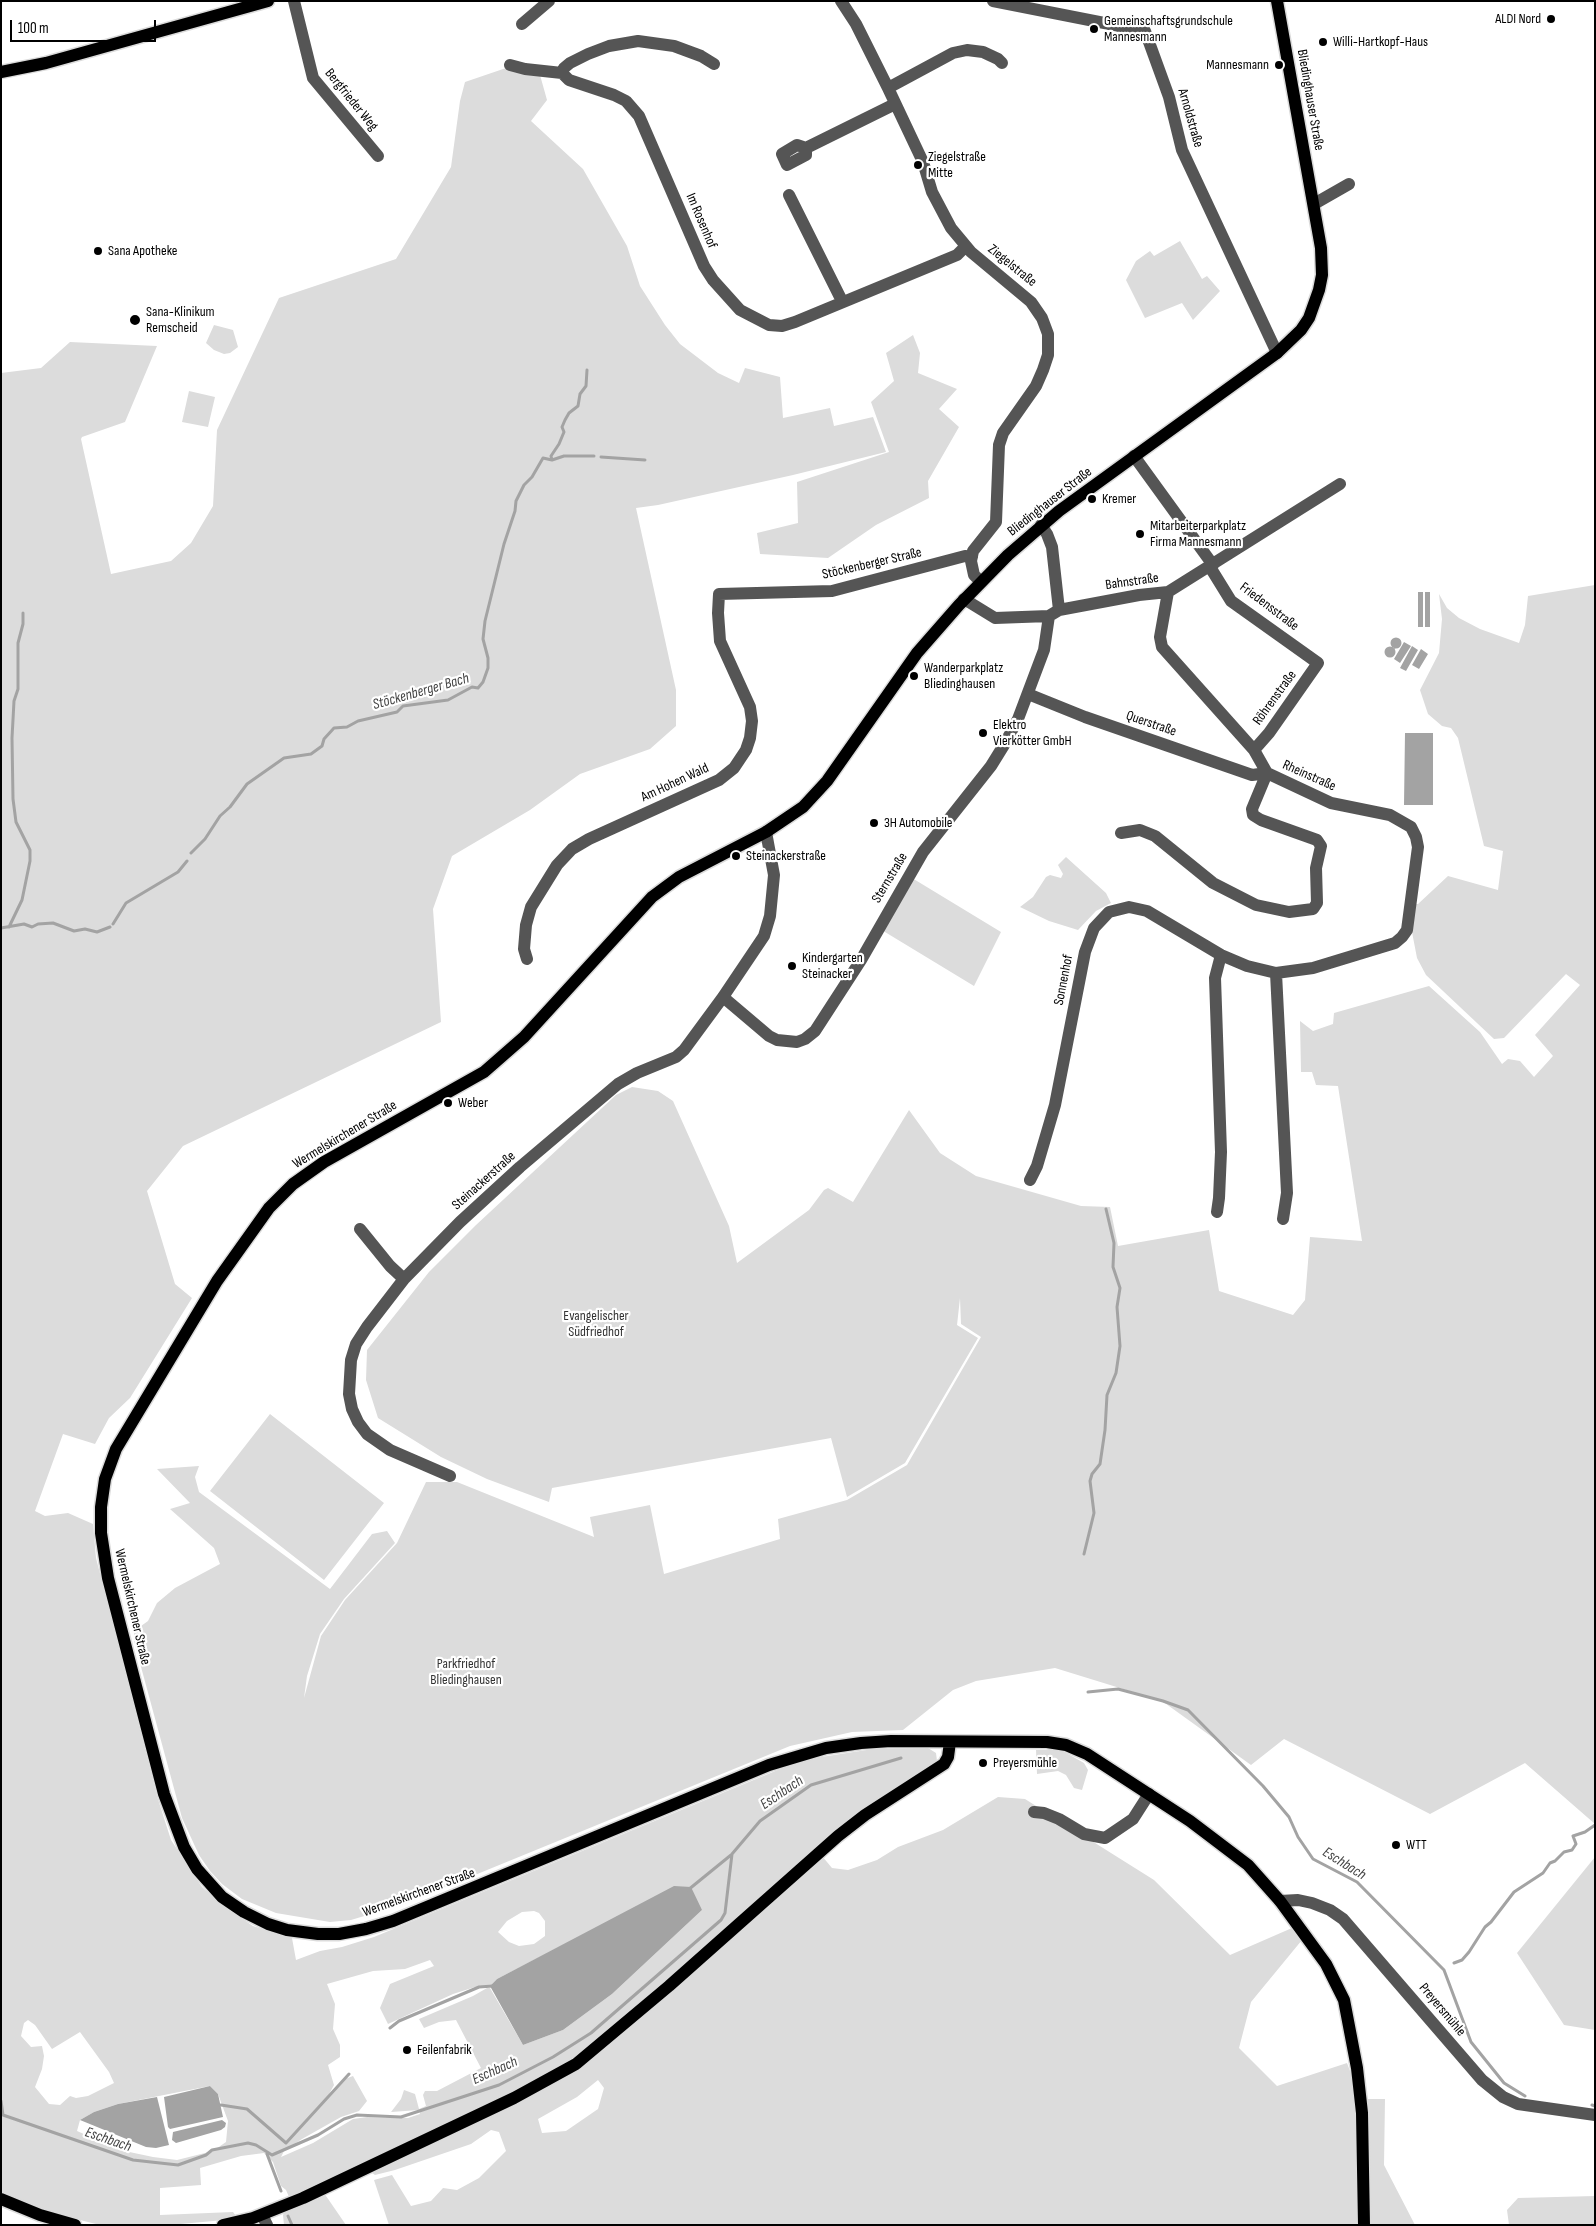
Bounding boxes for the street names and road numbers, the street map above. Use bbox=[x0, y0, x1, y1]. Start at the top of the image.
street label: Bliedinghauser Straße bbox=[1293, 48, 1327, 152]
street label: Bergfrieder Weg bbox=[321, 66, 381, 134]
street label: Arnoldstraße bbox=[1174, 87, 1206, 149]
street label: Im Rosenhof bbox=[682, 191, 720, 251]
street label: Ziegelstraße bbox=[984, 241, 1040, 291]
street label: Bliedinghauser Straße bbox=[1004, 464, 1096, 540]
street label: Stöckenberger Straße bbox=[821, 544, 923, 584]
street label: Bahnstraße bbox=[1104, 570, 1160, 594]
street label: Friedensstraße bbox=[1236, 579, 1302, 635]
street label: Röhrenstraße bbox=[1250, 667, 1300, 729]
street label: Querstraße bbox=[1124, 708, 1178, 740]
street label: Rheinstraße bbox=[1280, 757, 1338, 795]
street label: Am Hohen Wald bbox=[638, 760, 712, 806]
street label: Sternstraße bbox=[868, 850, 912, 906]
street label: Sonnenhof bbox=[1051, 953, 1077, 1007]
street label: Wermelskirchener Straße bbox=[290, 1097, 400, 1173]
street label: Steinackerstraße bbox=[449, 1148, 519, 1214]
street label: Wermelskirchener Straße bbox=[110, 1547, 154, 1667]
street label: Wermelskirchener Straße bbox=[360, 1865, 478, 1921]
street label: Preyersmühle bbox=[1415, 1980, 1469, 2040]

